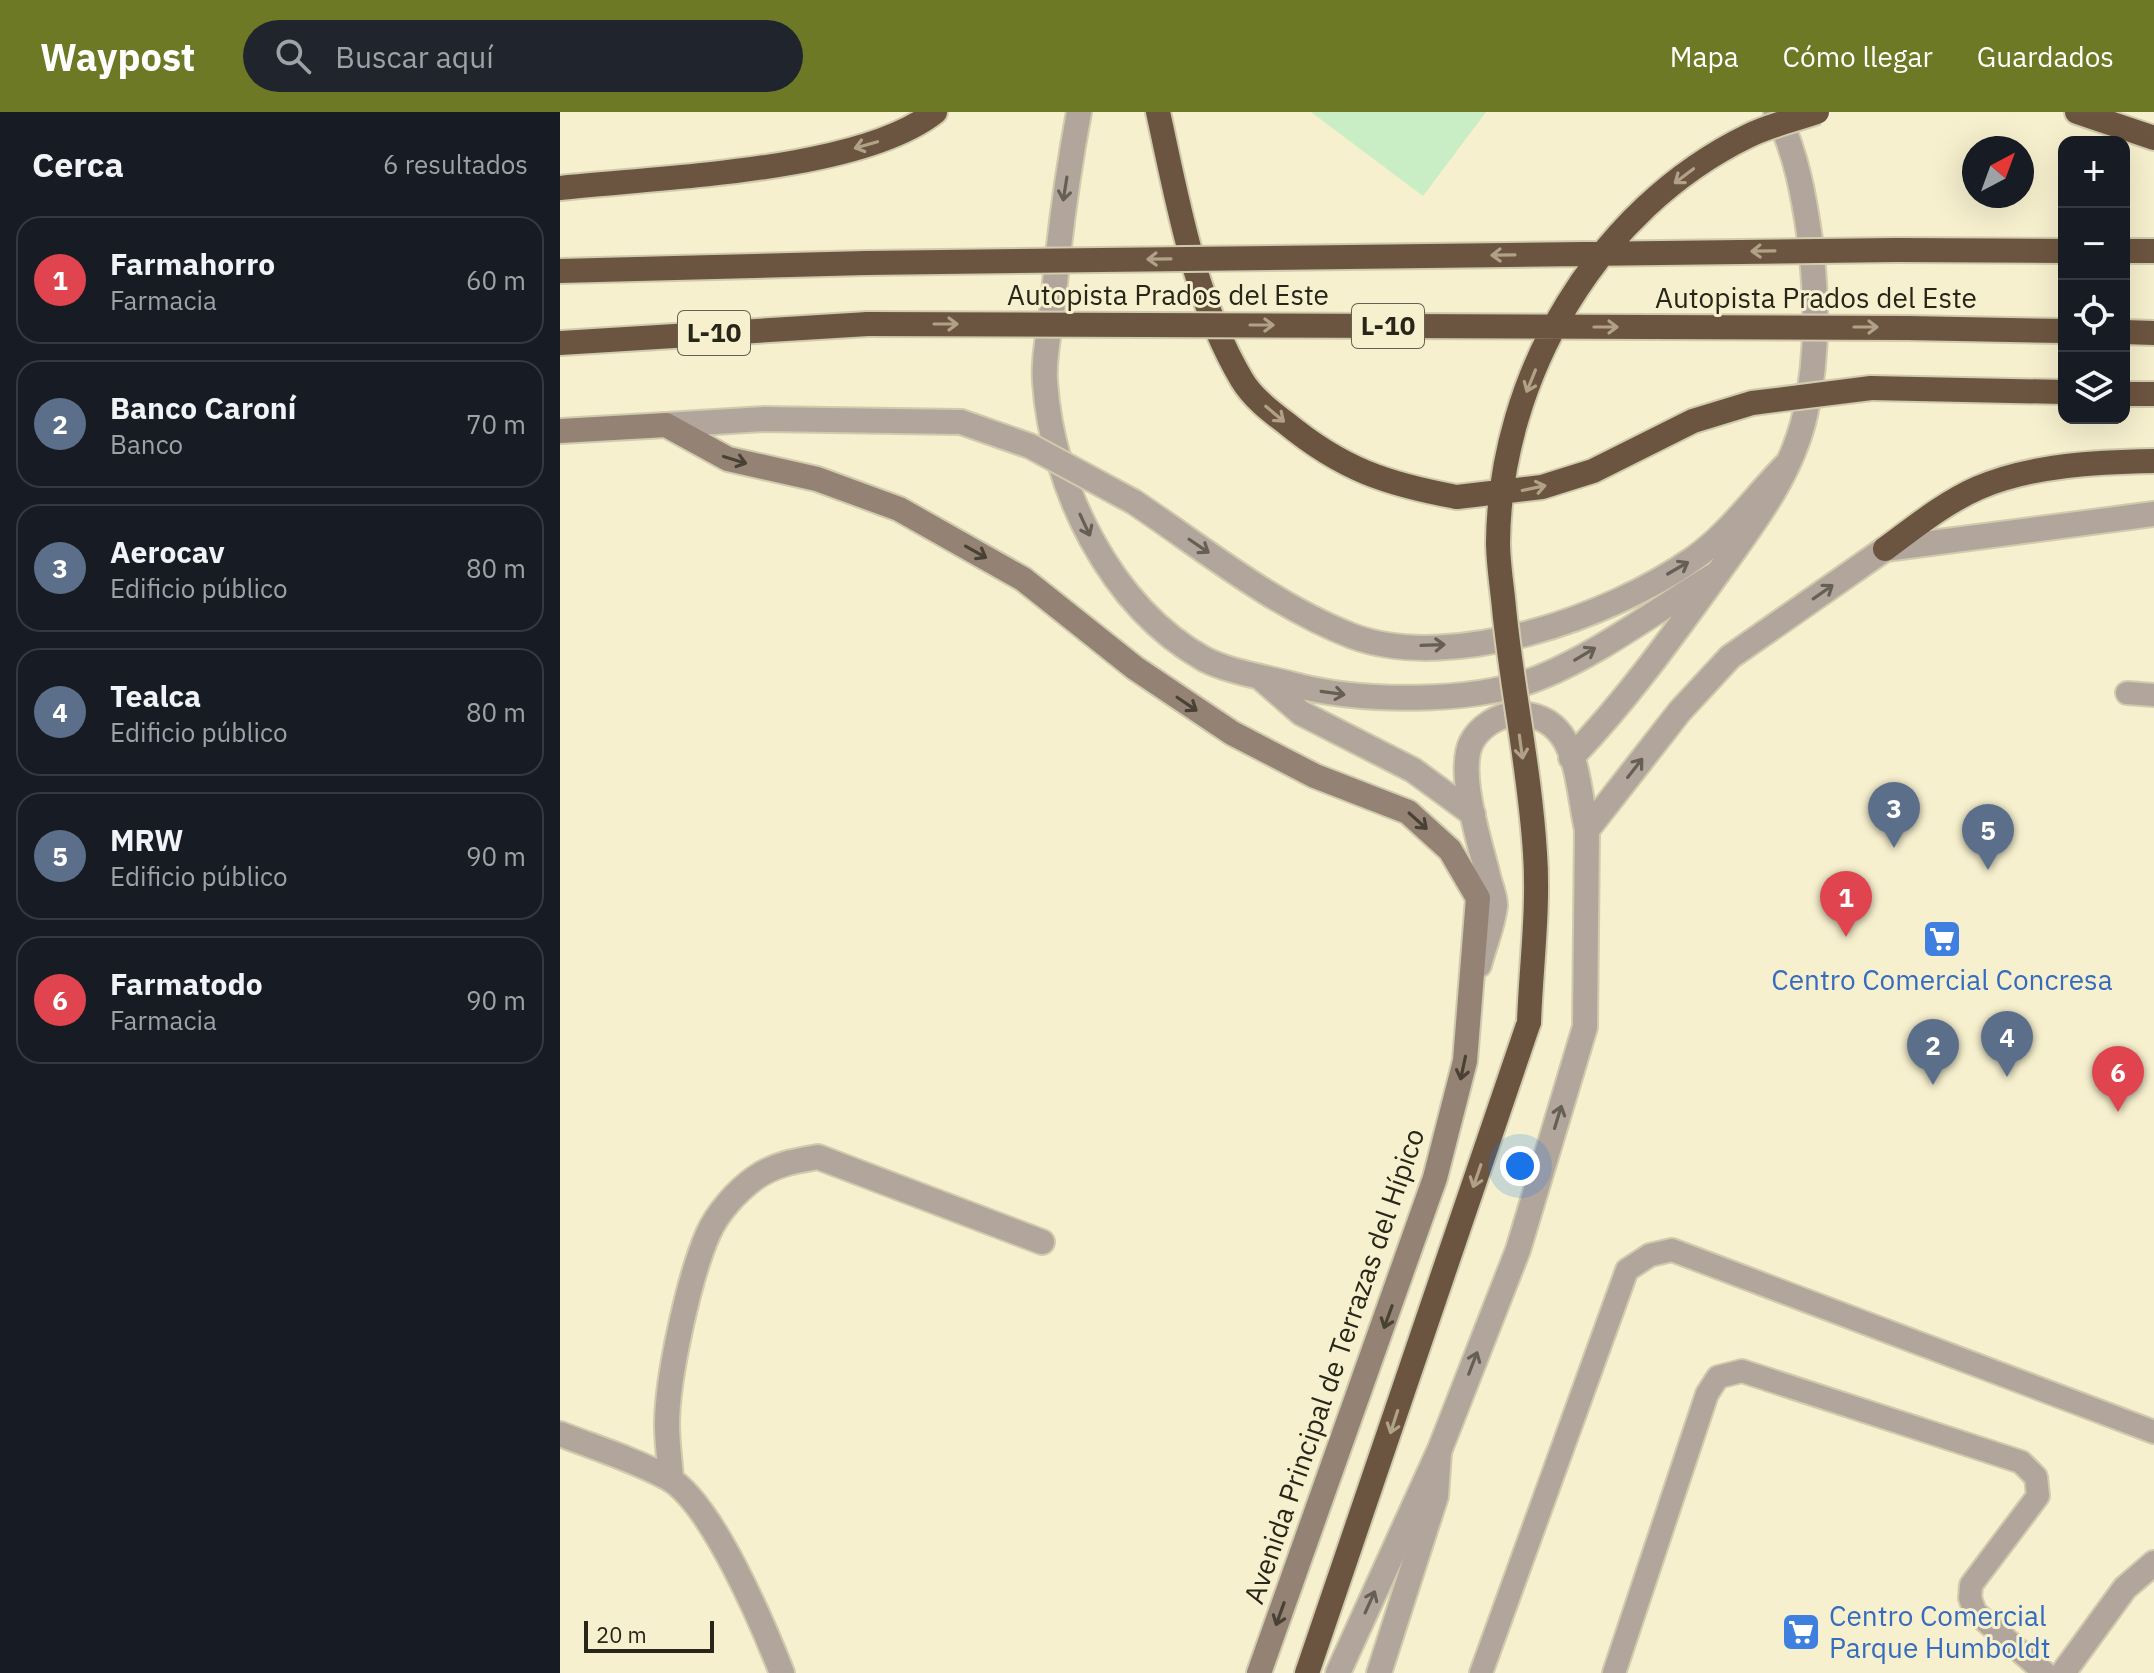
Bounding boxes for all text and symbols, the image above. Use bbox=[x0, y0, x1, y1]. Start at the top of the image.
search box bbox=[243, 20, 803, 92]
text: Waypost bbox=[40, 32, 195, 81]
icon: search bbox=[271, 34, 315, 78]
text: Buscar aquí bbox=[335, 37, 494, 76]
text: Mapa bbox=[1670, 38, 1739, 75]
text: Cómo llegar bbox=[1783, 38, 1933, 75]
text: Guardados bbox=[1977, 38, 2114, 75]
north arrow bbox=[1962, 136, 2034, 208]
map controls bbox=[2058, 136, 2130, 424]
button: + bbox=[2058, 136, 2130, 208]
one-way arrow bbox=[853, 138, 879, 153]
text: Cerca bbox=[32, 142, 124, 186]
text: 6 resultados bbox=[383, 147, 528, 181]
one-way arrow bbox=[1674, 167, 1695, 184]
one-way arrow bbox=[1057, 176, 1072, 201]
button: − bbox=[2058, 208, 2130, 280]
text: Farmahorro bbox=[110, 244, 275, 283]
one-way arrow bbox=[1750, 244, 1777, 259]
one-way arrow bbox=[1490, 247, 1517, 263]
one-way arrow bbox=[1146, 251, 1173, 267]
text: 1 bbox=[52, 263, 68, 297]
text: 60 m bbox=[466, 263, 526, 297]
street label: Autopista Prados del Este bbox=[1007, 276, 1329, 313]
street label: Autopista Prados del Este bbox=[1655, 279, 1977, 316]
button: locate bbox=[2058, 280, 2130, 352]
text: Farmacia bbox=[110, 283, 217, 317]
road number: L-10 bbox=[1352, 304, 1424, 348]
road number: L-10 bbox=[678, 311, 750, 355]
one-way arrow bbox=[932, 316, 959, 332]
one-way arrow bbox=[1248, 317, 1275, 333]
one-way arrow bbox=[1592, 319, 1619, 334]
one-way arrow bbox=[1852, 320, 1879, 335]
button: layers bbox=[2058, 352, 2130, 424]
one-way arrow bbox=[1522, 368, 1537, 393]
text: Banco Caroní bbox=[110, 388, 296, 427]
one-way arrow bbox=[1264, 405, 1285, 423]
text: 2 bbox=[52, 407, 68, 441]
text: 70 m bbox=[466, 407, 526, 441]
text: Banco bbox=[110, 427, 183, 461]
one-way arrow bbox=[722, 453, 748, 468]
one-way arrow bbox=[1521, 480, 1547, 495]
one-way arrow bbox=[1078, 513, 1093, 537]
text: Aerocav bbox=[110, 532, 225, 571]
one-way arrow bbox=[1188, 537, 1210, 554]
one-way arrow bbox=[964, 545, 988, 561]
text: 3 bbox=[52, 551, 68, 585]
text: 80 m bbox=[466, 551, 526, 585]
one-way arrow bbox=[1666, 560, 1689, 576]
text: Edificio público bbox=[110, 571, 287, 605]
one-way arrow bbox=[1811, 584, 1833, 600]
one-way arrow bbox=[1419, 638, 1446, 653]
one-way arrow bbox=[1573, 646, 1595, 662]
text: Tealca bbox=[110, 676, 201, 715]
one-way arrow bbox=[1319, 685, 1346, 700]
text: 4 bbox=[52, 695, 68, 729]
text: 80 m bbox=[466, 695, 526, 729]
one-way arrow bbox=[1176, 695, 1198, 712]
text: Edificio público bbox=[110, 715, 287, 749]
one-way arrow bbox=[1514, 734, 1529, 759]
one-way arrow bbox=[1626, 758, 1643, 779]
pin: 3 bbox=[1868, 782, 1920, 848]
pin: 5 bbox=[1962, 804, 2014, 870]
one-way arrow bbox=[1407, 812, 1427, 830]
text: MRW bbox=[110, 820, 184, 859]
text: 5 bbox=[52, 839, 68, 873]
text: 90 m bbox=[466, 839, 526, 873]
text: Edificio público bbox=[110, 859, 287, 893]
pin: 1 bbox=[1820, 871, 1872, 937]
supermarket icon: Centro Comercial Concresa bbox=[1921, 918, 1963, 960]
place label: Centro Comercial Concresa bbox=[1771, 961, 2113, 998]
text: Farmatodo bbox=[110, 964, 263, 1003]
text: 6 bbox=[52, 983, 68, 1017]
text: 90 m bbox=[466, 983, 526, 1017]
text: Farmacia bbox=[110, 1003, 217, 1037]
pin: 4 bbox=[1981, 1011, 2033, 1077]
pin: 2 bbox=[1907, 1019, 1959, 1085]
pin: 6 bbox=[2092, 1046, 2144, 1112]
one-way arrow bbox=[1455, 1055, 1470, 1081]
one-way arrow bbox=[1551, 1105, 1566, 1131]
street label: Avenida Principal de Terrazas del Hípico bbox=[1235, 1123, 1432, 1608]
your location bbox=[1500, 1146, 1540, 1186]
one-way arrow bbox=[1468, 1163, 1483, 1188]
one-way arrow bbox=[1380, 1304, 1394, 1329]
one-way arrow bbox=[1467, 1351, 1481, 1376]
one-way arrow bbox=[1385, 1409, 1400, 1434]
one-way arrow bbox=[1364, 1590, 1379, 1615]
place label: Centro Comercial Parque Humboldt bbox=[1829, 1597, 2051, 1666]
one-way arrow bbox=[1272, 1601, 1286, 1626]
supermarket icon: Centro Comercial Parque Humboldt bbox=[1780, 1611, 1822, 1653]
scale bar bbox=[584, 1617, 714, 1653]
text: 20 m bbox=[596, 1620, 647, 1649]

